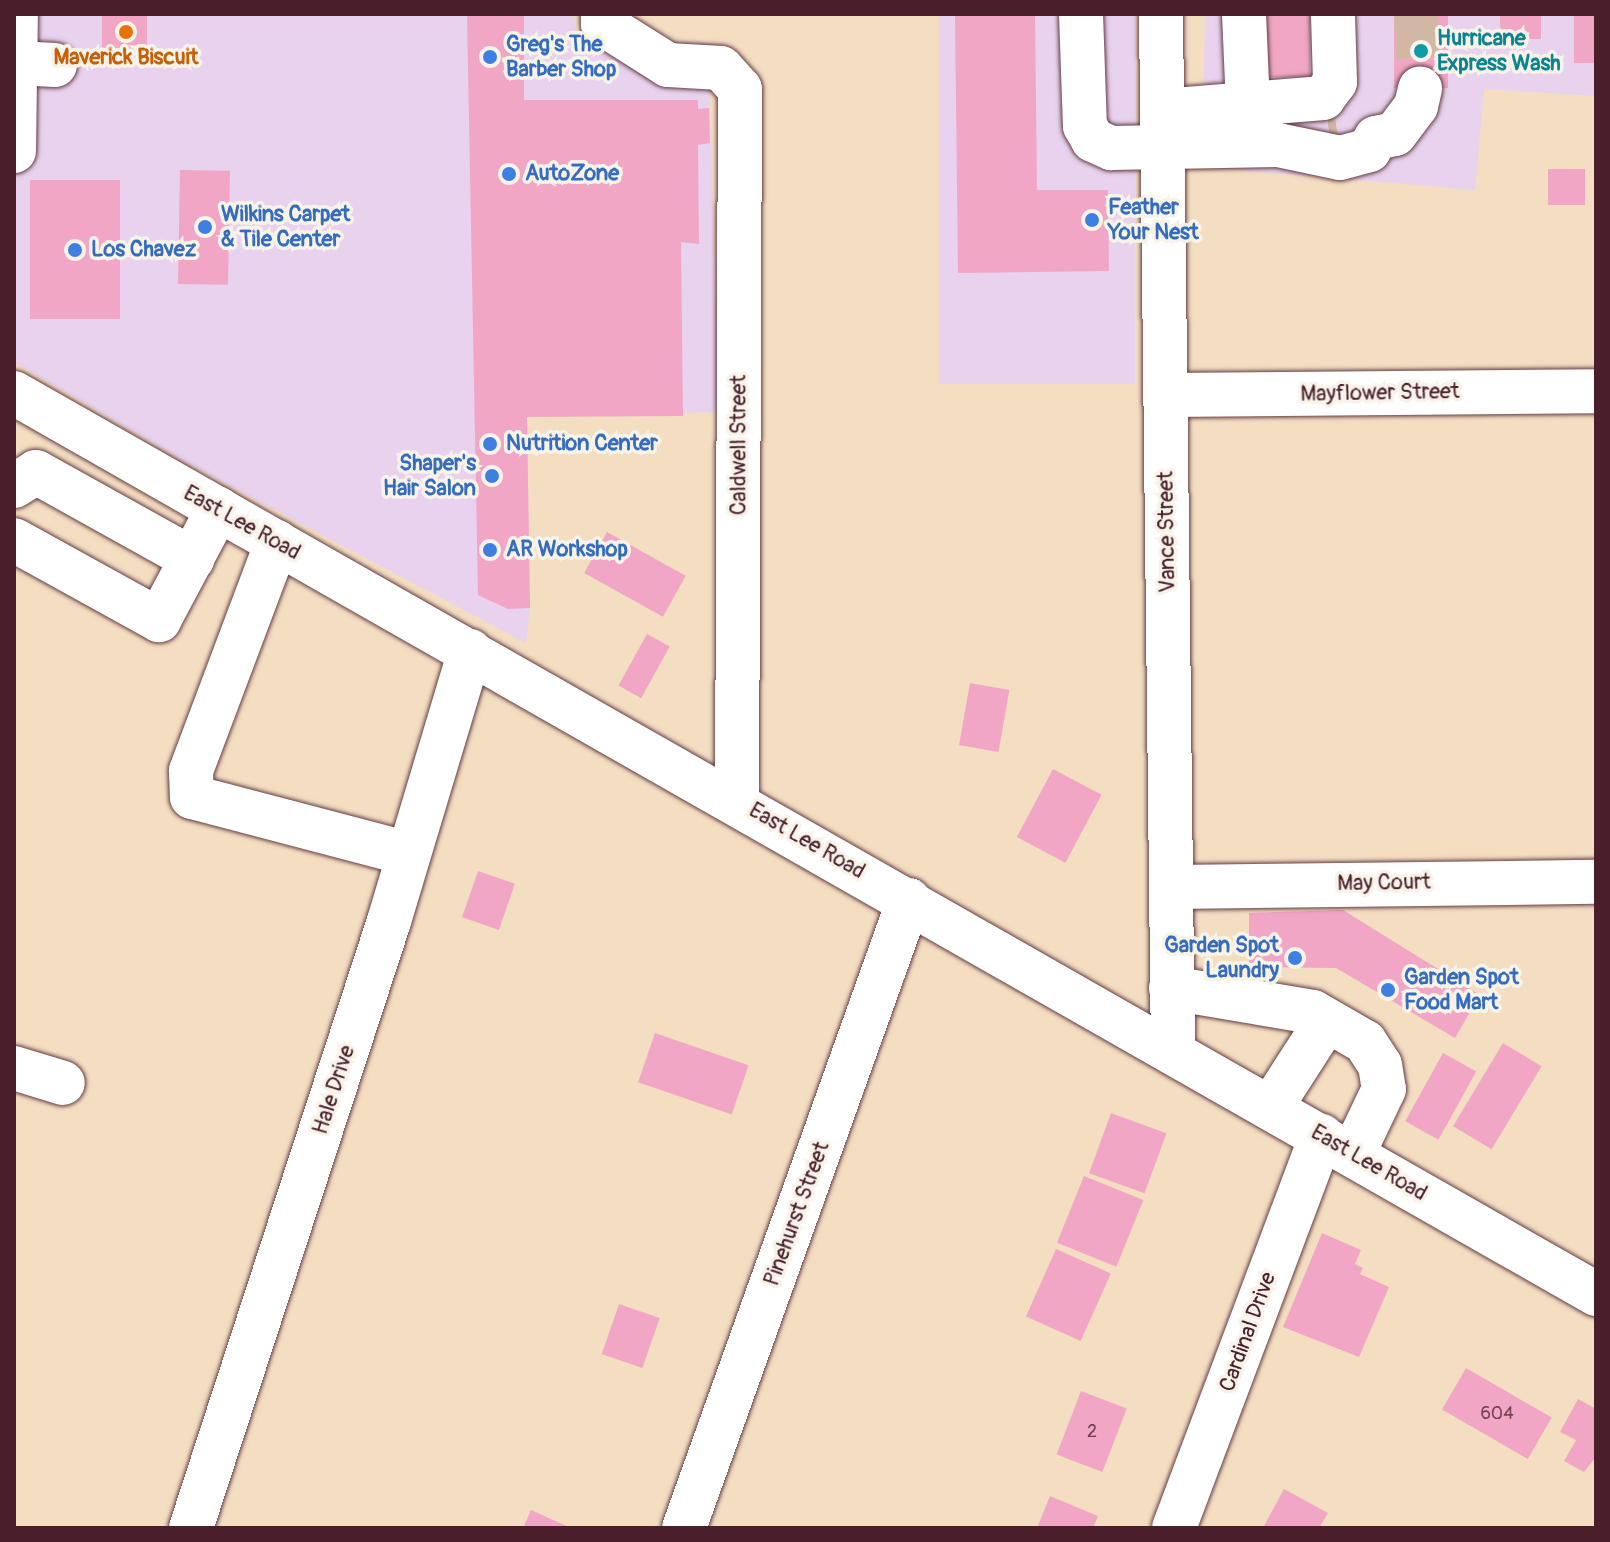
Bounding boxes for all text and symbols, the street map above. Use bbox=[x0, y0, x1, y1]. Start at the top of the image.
marker: Maverick Biscuit bbox=[117, 23, 135, 41]
place label: Hurricane Express Wash bbox=[1437, 25, 1561, 76]
place label: Greg's The Barber Shop bbox=[506, 31, 616, 82]
marker: Hurricane Express Wash bbox=[1412, 42, 1430, 60]
place label: Maverick Biscuit bbox=[54, 45, 198, 71]
marker: Greg's The Barber Shop bbox=[481, 48, 499, 66]
place label: AutoZone bbox=[525, 161, 619, 187]
marker: AutoZone bbox=[500, 165, 518, 183]
place label: Feather Your Nest bbox=[1108, 194, 1199, 246]
place label: Wilkins Carpet & Tile Center bbox=[221, 201, 350, 252]
marker: Feather Your Nest bbox=[1083, 211, 1101, 229]
marker: Wilkins Carpet & Tile Center bbox=[196, 218, 214, 236]
place label: Los Chavez bbox=[91, 237, 196, 263]
marker: Los Chavez bbox=[66, 241, 84, 259]
street label: Caldwell Street bbox=[726, 375, 752, 515]
street label: Mayflower Street bbox=[1300, 378, 1460, 408]
place label: Nutrition Center bbox=[506, 431, 658, 457]
marker: Nutrition Center bbox=[481, 435, 499, 453]
place label: Shaper's Hair Salon bbox=[383, 450, 476, 502]
marker: Shaper's Hair Salon bbox=[483, 467, 501, 485]
street label: Vance Street bbox=[1153, 471, 1181, 593]
street label: East Lee Road bbox=[179, 480, 305, 566]
place label: AR Workshop bbox=[506, 537, 628, 563]
marker: AR Workshop bbox=[481, 541, 499, 559]
street label: East Lee Road bbox=[744, 797, 870, 885]
street label: May Court bbox=[1337, 869, 1431, 897]
place label: Garden Spot Laundry bbox=[1164, 932, 1279, 984]
marker: Garden Spot Laundry bbox=[1286, 949, 1304, 967]
place label: Garden Spot Food Mart bbox=[1404, 964, 1519, 1016]
marker: Garden Spot Food Mart bbox=[1379, 981, 1397, 999]
street label: Hale Drive bbox=[307, 1042, 361, 1138]
street label: East Lee Road bbox=[1306, 1119, 1432, 1207]
street label: Pinehurst Street bbox=[759, 1138, 835, 1290]
street label: Cardinal Drive bbox=[1214, 1269, 1282, 1395]
house number: 604 bbox=[1480, 1403, 1514, 1425]
house number: 2 bbox=[1087, 1421, 1097, 1443]

